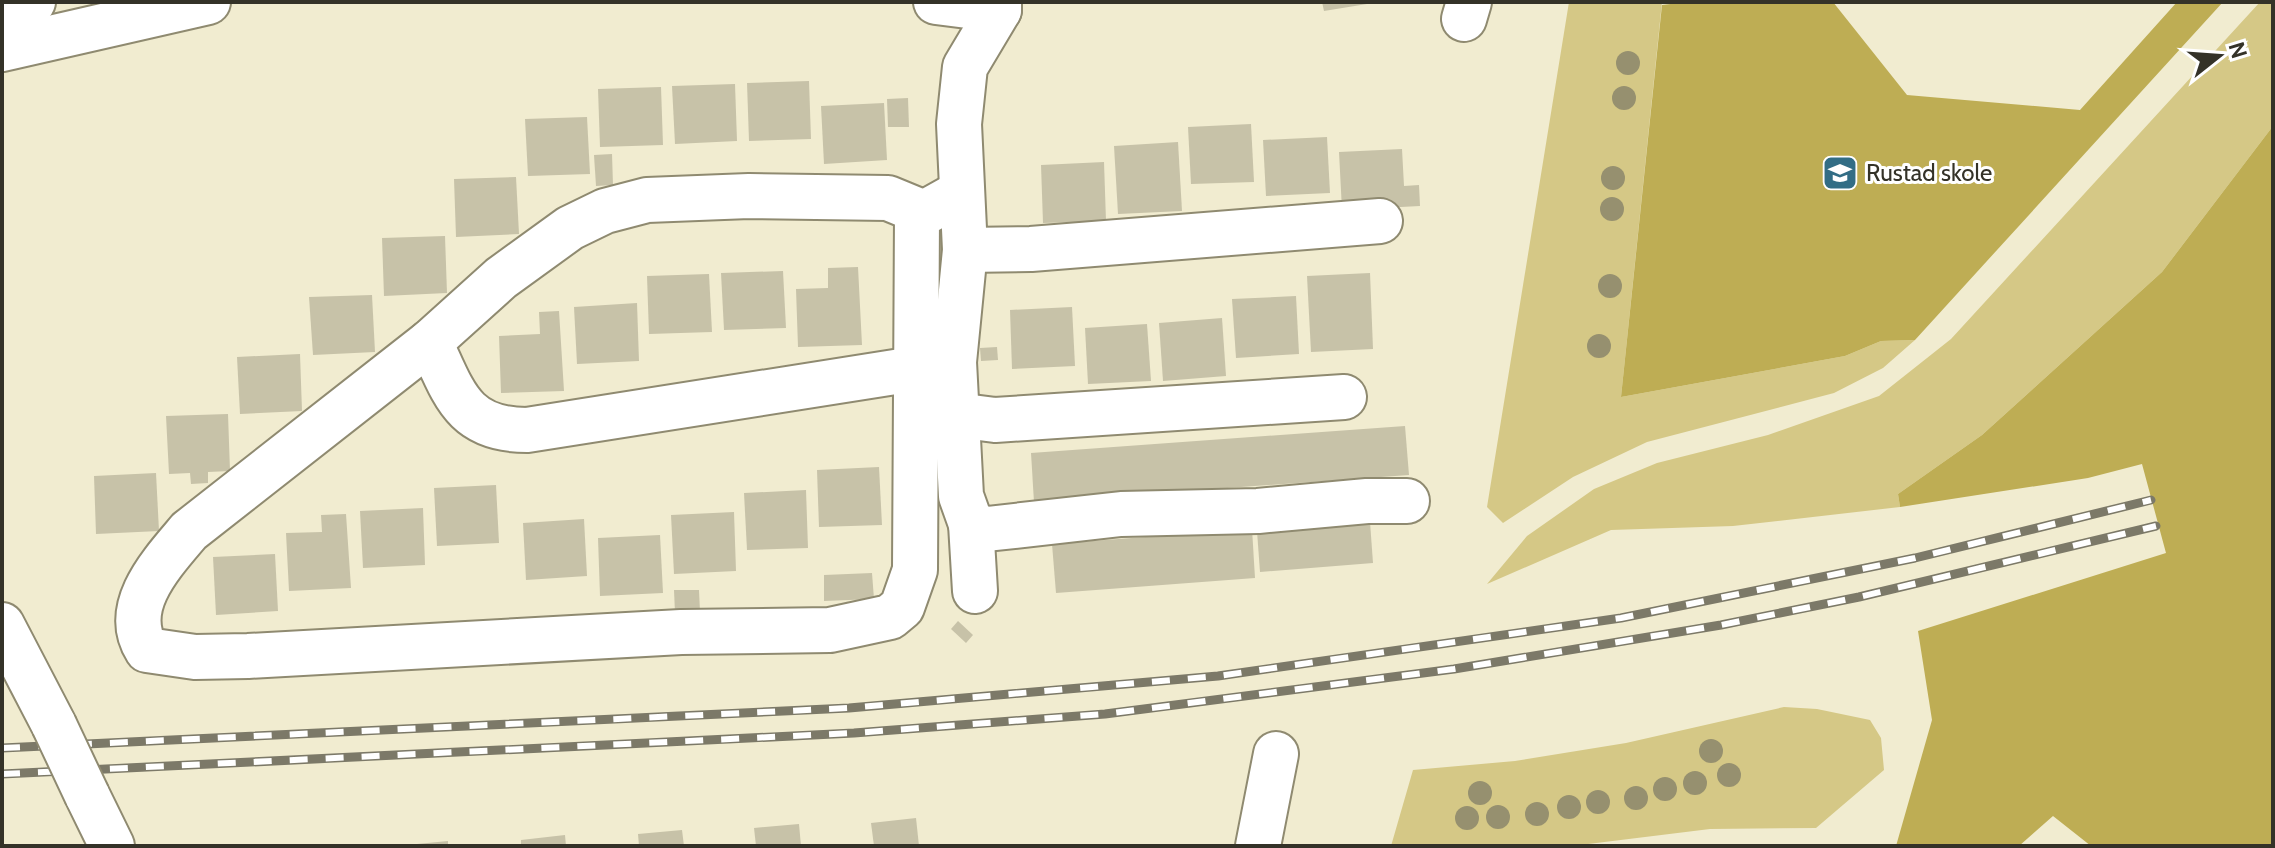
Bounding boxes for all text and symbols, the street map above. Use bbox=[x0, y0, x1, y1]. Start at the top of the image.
north arrow bbox=[2179, 16, 2259, 96]
text: N bbox=[2222, 39, 2253, 62]
school or university icon: Rustad skole bbox=[1821, 154, 1859, 192]
place label: Rustad skole bbox=[1866, 158, 1992, 187]

